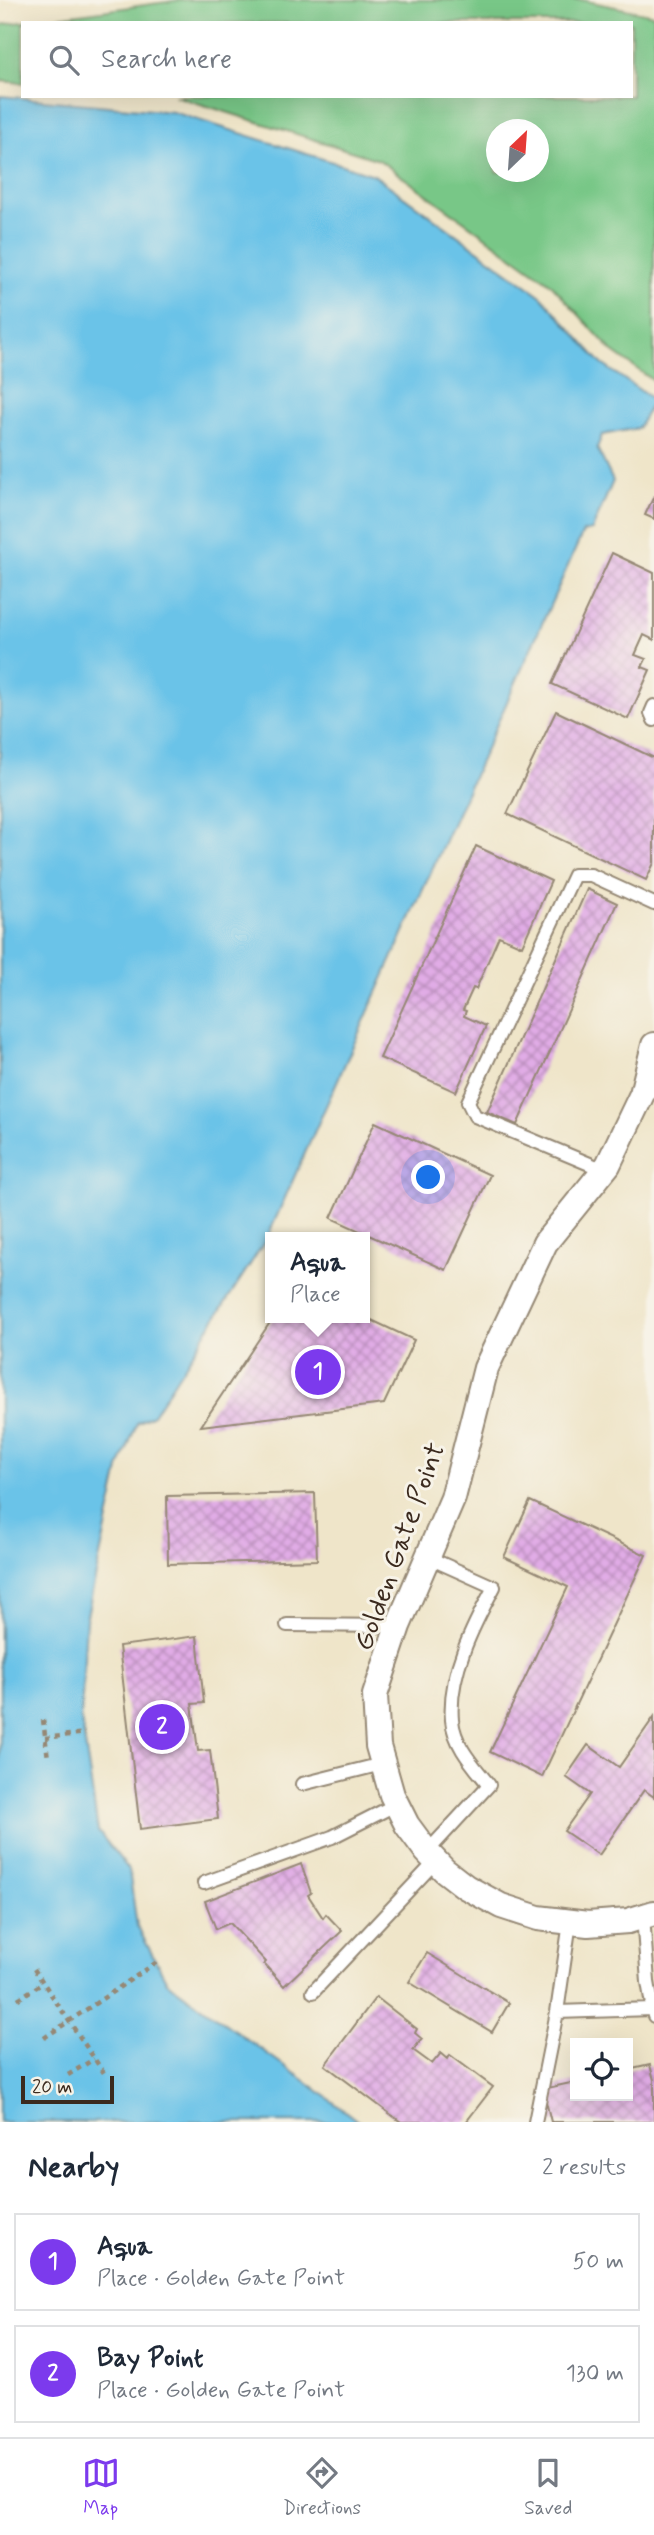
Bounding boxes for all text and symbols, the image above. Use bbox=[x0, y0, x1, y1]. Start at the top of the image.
search box bbox=[21, 21, 633, 98]
icon: search bbox=[45, 41, 83, 79]
text: Search here bbox=[101, 43, 232, 77]
north arrow bbox=[486, 119, 549, 182]
your location bbox=[411, 1160, 445, 1194]
popup bbox=[265, 1232, 370, 1323]
text: Aqua bbox=[290, 1246, 345, 1280]
text: Place bbox=[290, 1280, 341, 1310]
pin: 1 bbox=[295, 1346, 341, 1398]
street label: Golden Gate Point bbox=[346, 1438, 455, 1656]
pin: 2 bbox=[139, 1701, 185, 1753]
map controls bbox=[570, 2038, 633, 2101]
button: locate bbox=[570, 2038, 633, 2101]
scale bar bbox=[21, 2073, 114, 2105]
text: 20 m bbox=[32, 2075, 72, 2100]
text: Nearby bbox=[28, 2148, 119, 2187]
text: 2 results bbox=[542, 2153, 626, 2183]
text: Aqua bbox=[97, 2230, 152, 2264]
text: 1 bbox=[48, 2247, 58, 2277]
text: 50 m bbox=[573, 2247, 624, 2277]
text: Place · Golden Gate Point bbox=[97, 2264, 345, 2294]
text: Bay Point bbox=[97, 2342, 204, 2376]
text: 2 bbox=[47, 2359, 59, 2389]
text: 130 m bbox=[566, 2359, 624, 2389]
text: Place · Golden Gate Point bbox=[97, 2376, 345, 2406]
tab: Map bbox=[82, 2454, 120, 2521]
tab: Directions bbox=[283, 2454, 361, 2521]
tab: Saved bbox=[524, 2454, 572, 2521]

